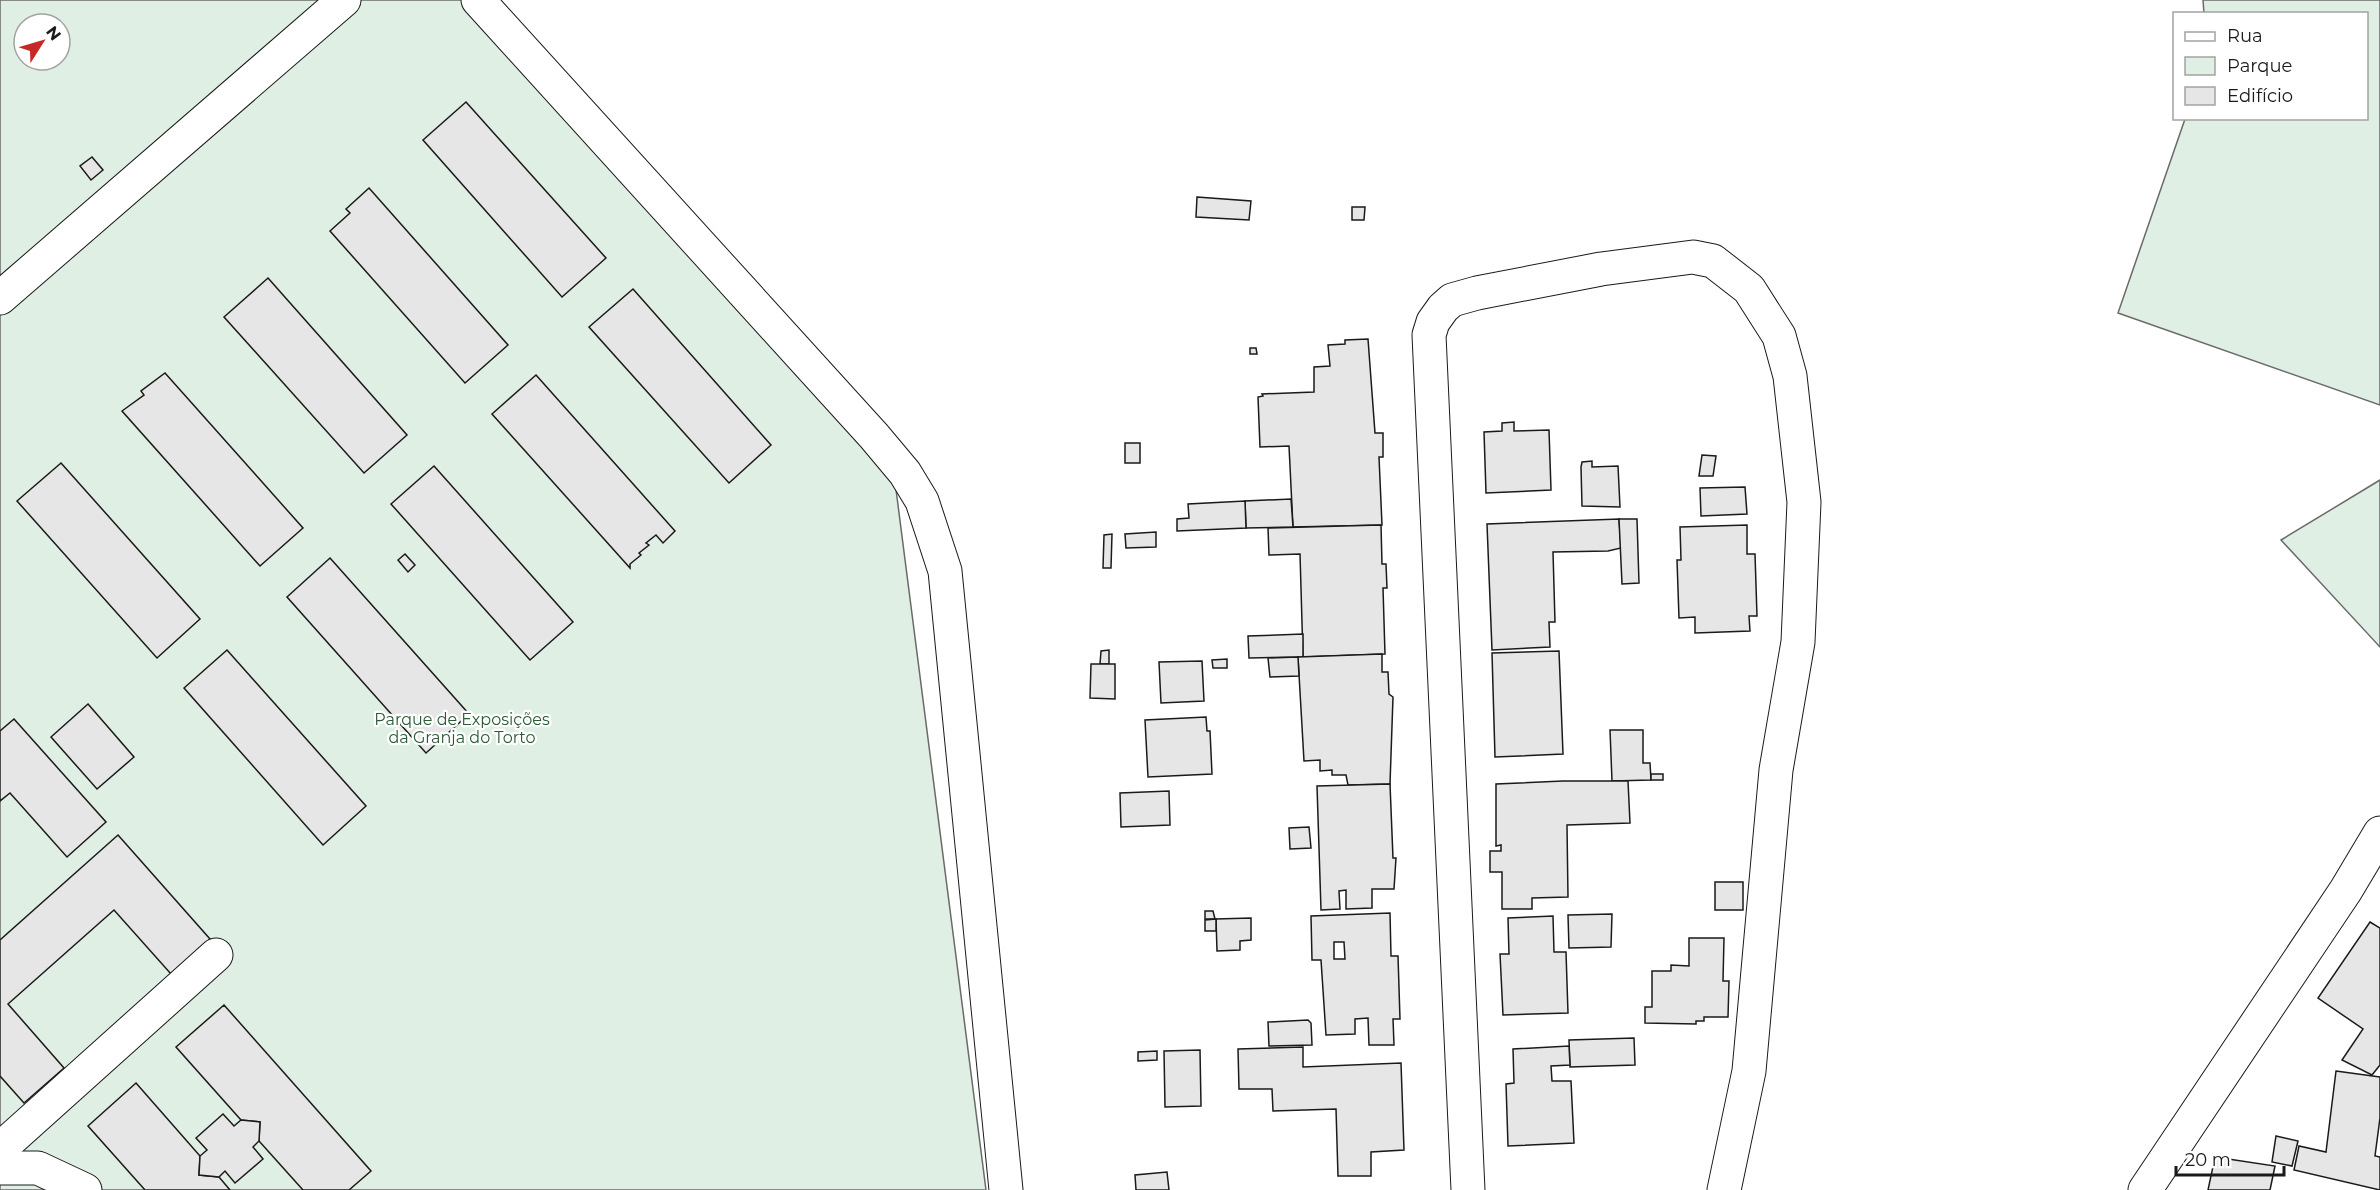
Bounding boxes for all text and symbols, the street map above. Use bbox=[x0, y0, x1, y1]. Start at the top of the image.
north arrow bbox=[12, 12, 72, 72]
legend bbox=[2173, 12, 2368, 120]
text: N bbox=[42, 22, 65, 44]
text: Rua bbox=[2227, 25, 2263, 47]
text: Parque bbox=[2227, 55, 2293, 77]
text: Edifício bbox=[2227, 85, 2293, 107]
park label: Parque de Exposições da Granja do Torto bbox=[374, 710, 550, 747]
scale bar bbox=[2176, 1139, 2284, 1177]
text: 20 m bbox=[2185, 1149, 2231, 1171]

